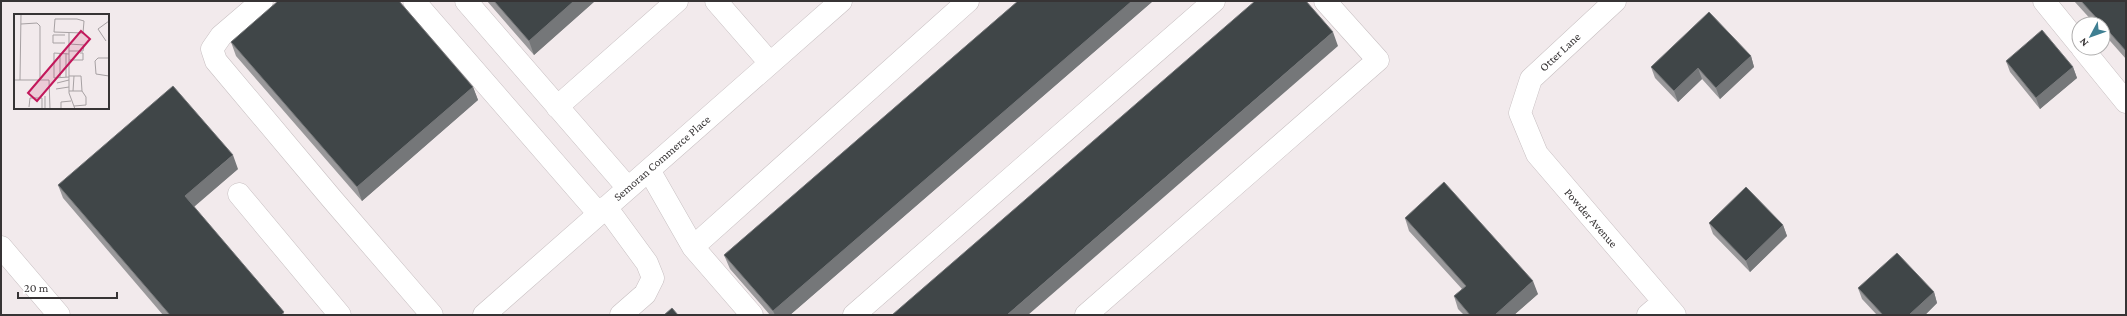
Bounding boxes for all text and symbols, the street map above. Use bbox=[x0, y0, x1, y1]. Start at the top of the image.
inset map bbox=[14, 14, 109, 109]
north arrow bbox=[2071, 16, 2111, 56]
street label: Otter Lane bbox=[1537, 30, 1583, 74]
text: N bbox=[2076, 35, 2090, 49]
street label: Semoran Commerce Place bbox=[611, 112, 713, 204]
street label: Powder Avenue bbox=[1561, 186, 1621, 250]
scale bar bbox=[18, 274, 117, 300]
text: 20 m bbox=[24, 281, 49, 295]

